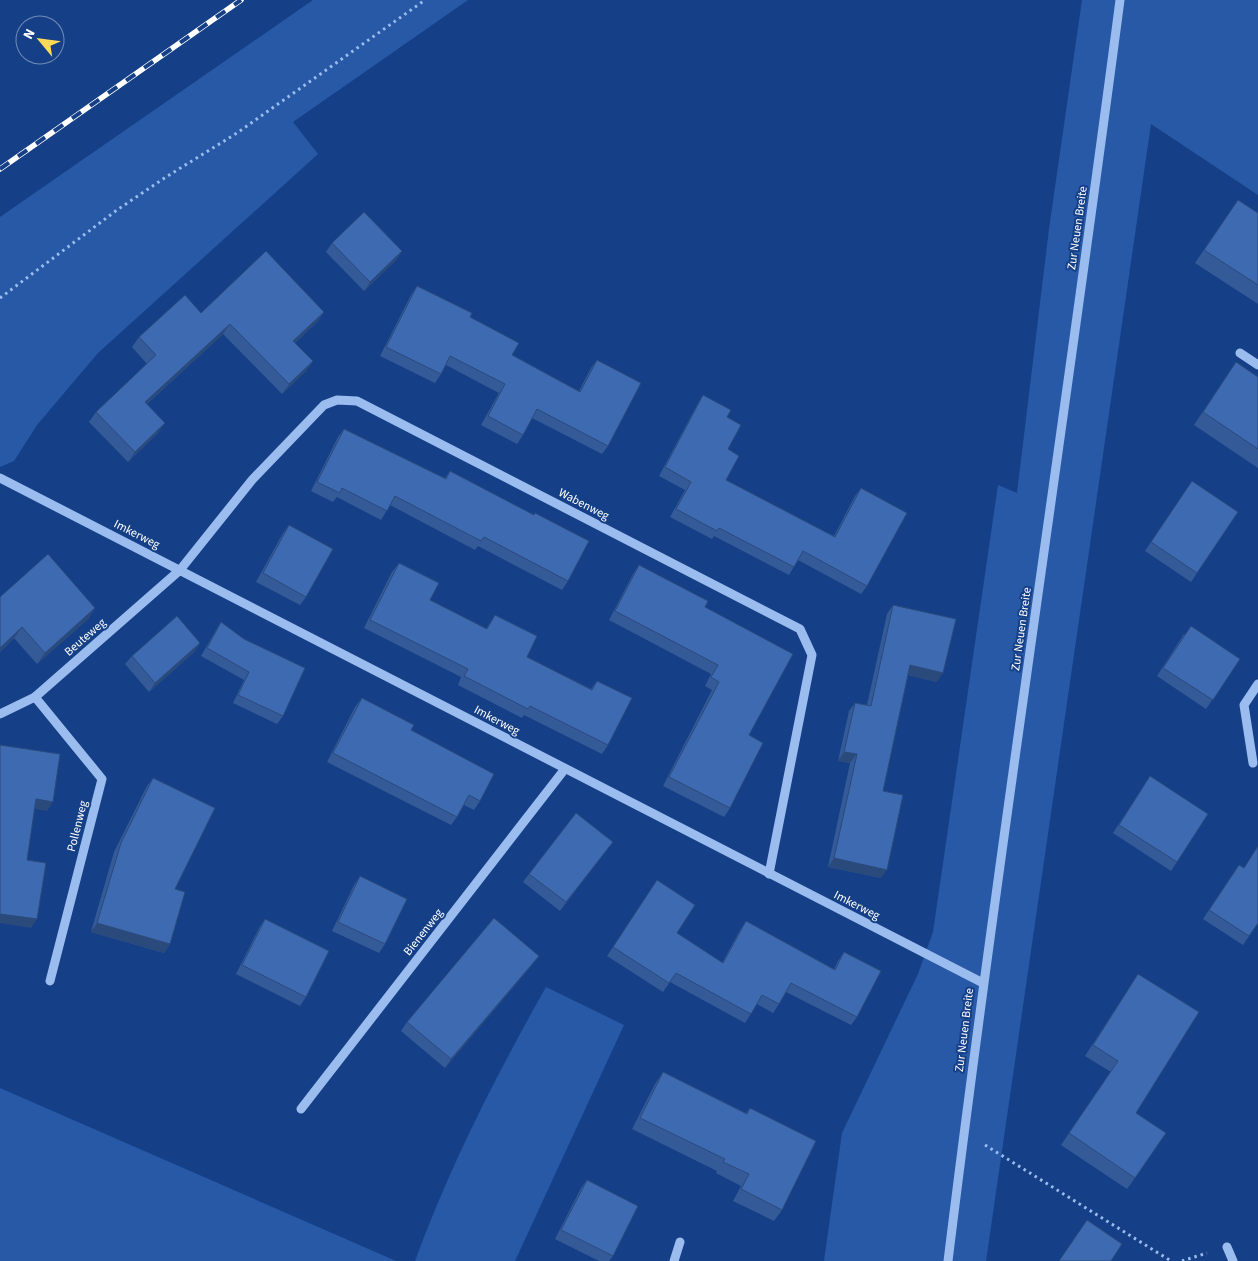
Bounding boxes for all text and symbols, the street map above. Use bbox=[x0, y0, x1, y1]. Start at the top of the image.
north arrow bbox=[15, 15, 65, 65]
text: N bbox=[19, 25, 41, 43]
street label: Zur Neuen Breite bbox=[1063, 185, 1092, 271]
street label: Wabenweg bbox=[555, 484, 612, 524]
street label: Imkerweg bbox=[111, 516, 163, 553]
street label: Zur Neuen Breite bbox=[1007, 586, 1036, 672]
street label: Beuteweg bbox=[61, 615, 110, 660]
street label: Imkerweg bbox=[471, 701, 523, 740]
street label: Pollenweg bbox=[63, 799, 92, 853]
street label: Imkerweg bbox=[831, 887, 883, 924]
street label: Bienenweg bbox=[400, 905, 447, 959]
street label: Zur Neuen Breite bbox=[951, 987, 978, 1073]

